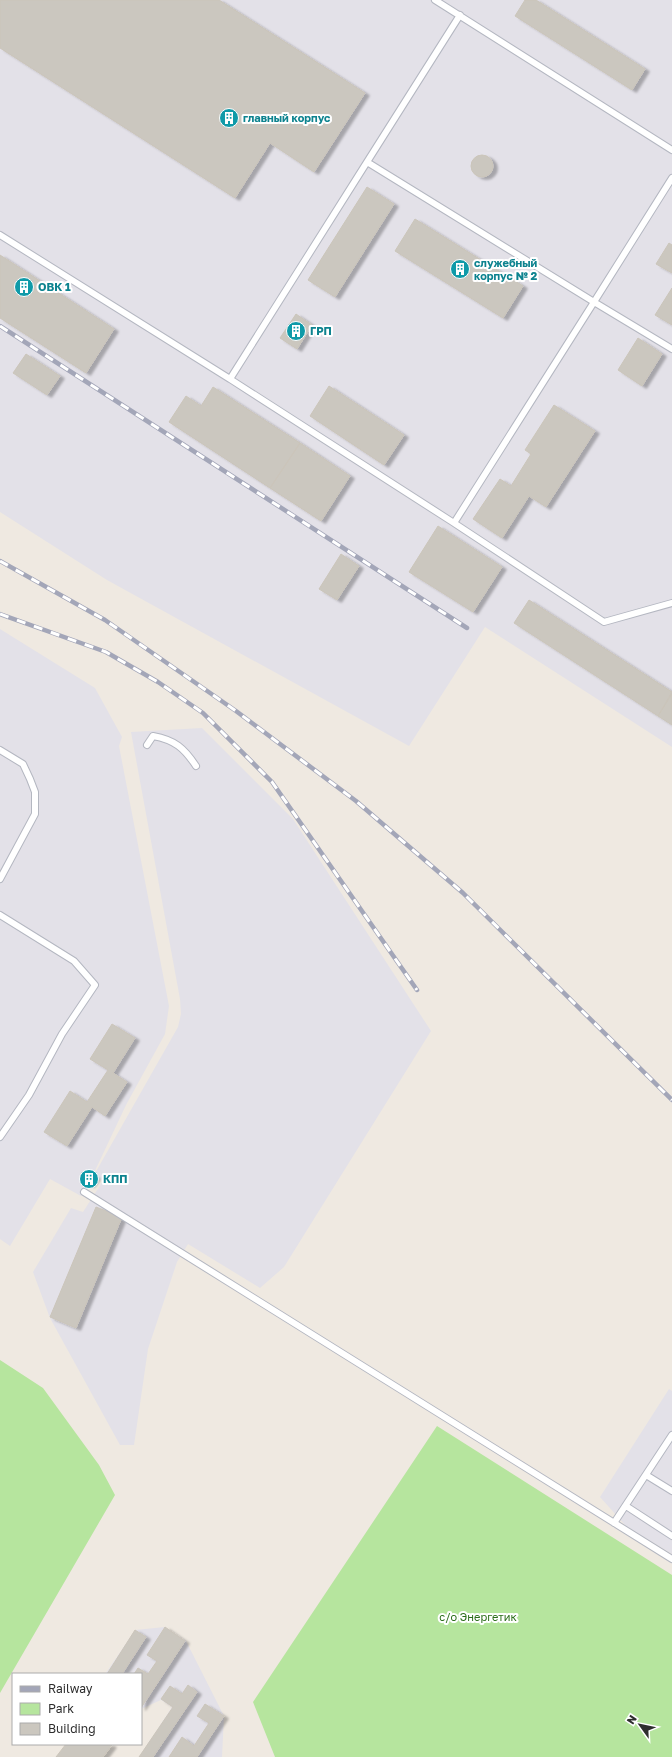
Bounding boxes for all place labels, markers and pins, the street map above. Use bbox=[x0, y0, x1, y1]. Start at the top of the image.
building icon: главный корпус bbox=[218, 107, 240, 129]
place label: главный корпус bbox=[243, 111, 331, 124]
place label: служебный корпус № 2 bbox=[474, 256, 538, 282]
building icon: служебный корпус № 2 bbox=[449, 258, 471, 280]
building icon: ОВК 1 bbox=[13, 276, 35, 298]
place label: ОВК 1 bbox=[38, 280, 71, 293]
building icon: ГРП bbox=[285, 320, 307, 342]
place label: ГРП bbox=[310, 324, 332, 337]
building icon: КПП bbox=[78, 1168, 100, 1190]
place label: КПП bbox=[103, 1172, 128, 1185]

